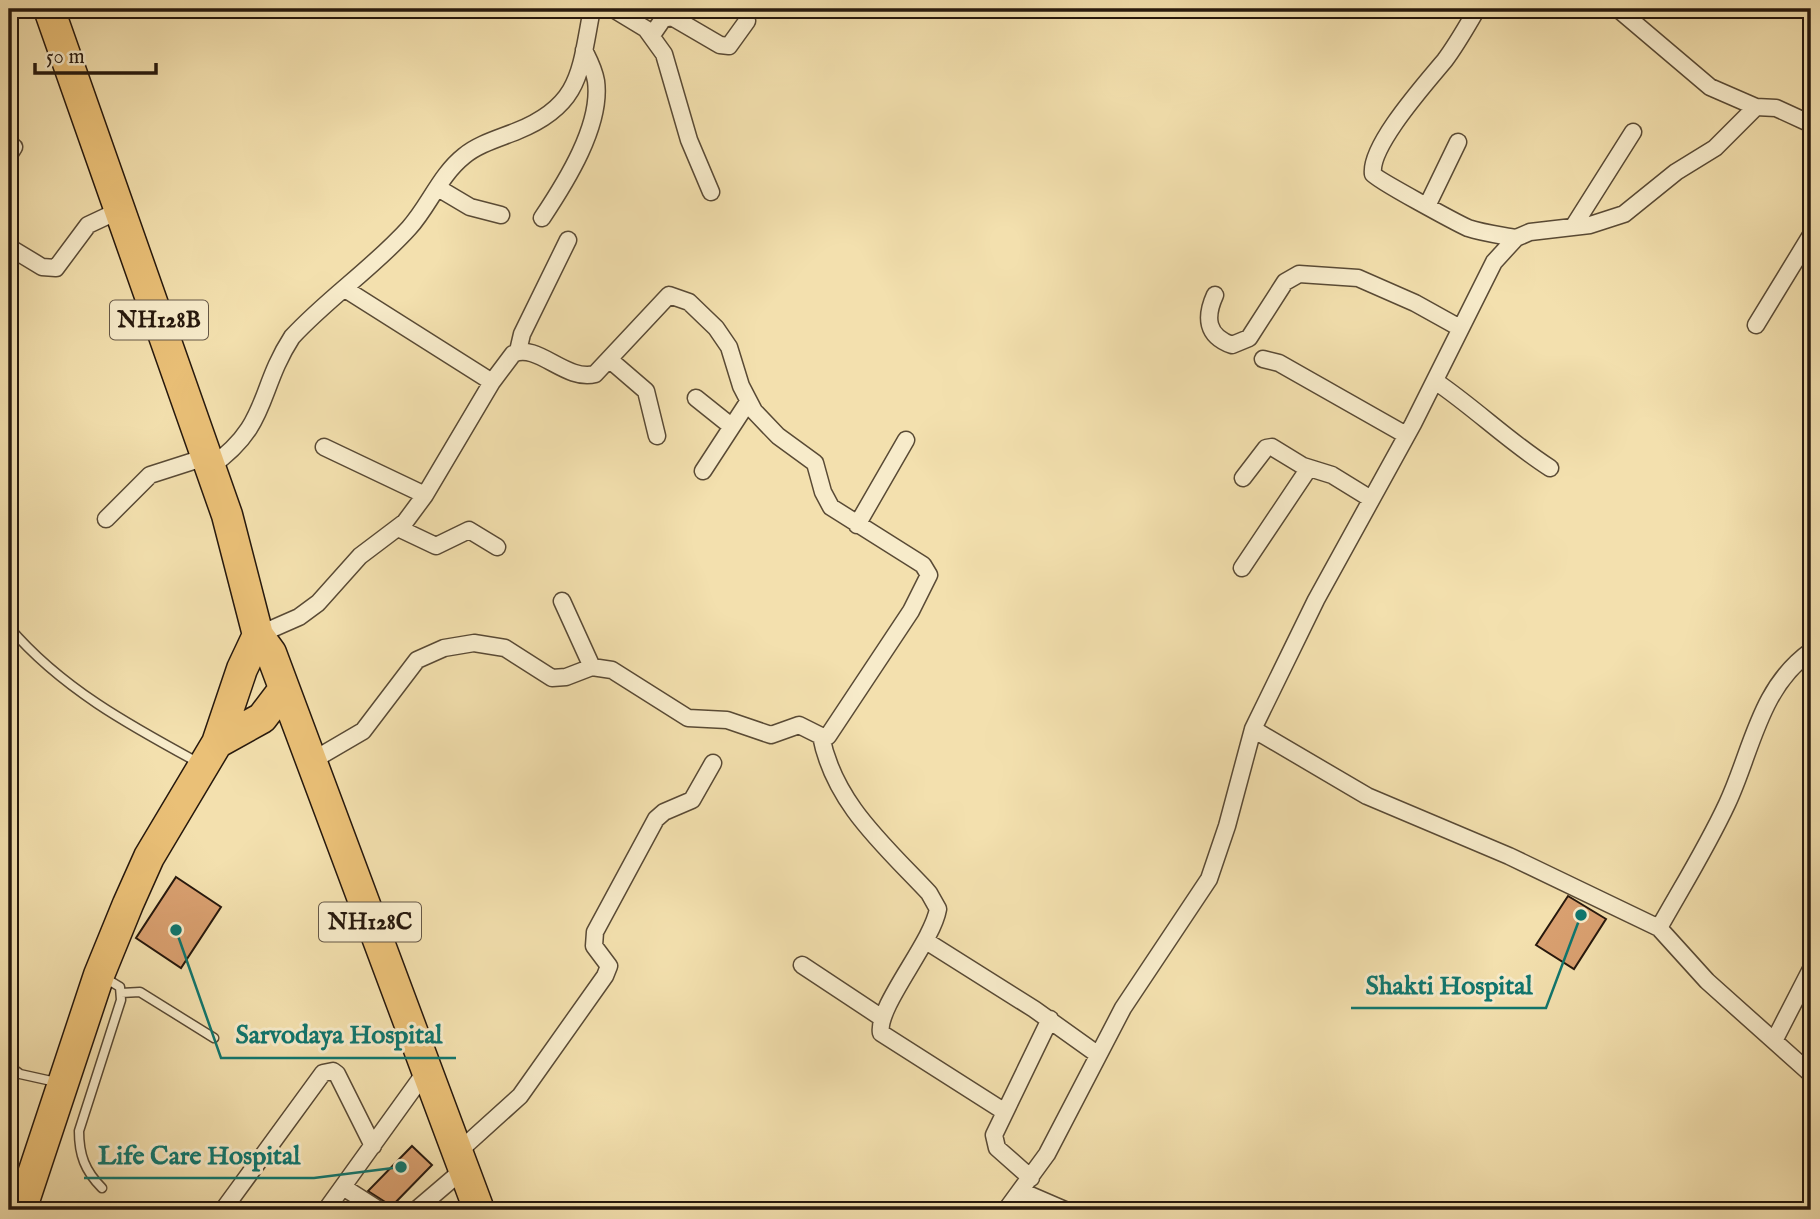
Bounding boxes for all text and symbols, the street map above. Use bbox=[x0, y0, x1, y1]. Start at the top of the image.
scale bar bbox=[35, 32, 156, 76]
text: 50 m bbox=[46, 44, 85, 71]
road number: NH128B bbox=[110, 300, 208, 340]
road number: NH128C bbox=[319, 903, 421, 942]
callout: Shakti Hospital bbox=[1351, 961, 1546, 1008]
text: Shakti Hospital bbox=[1365, 970, 1533, 1003]
callout: Sarvodaya Hospital bbox=[221, 1011, 456, 1058]
text: Sarvodaya Hospital bbox=[236, 1019, 443, 1052]
callout: Life Care Hospital bbox=[84, 1131, 314, 1178]
text: Life Care Hospital bbox=[98, 1140, 301, 1173]

